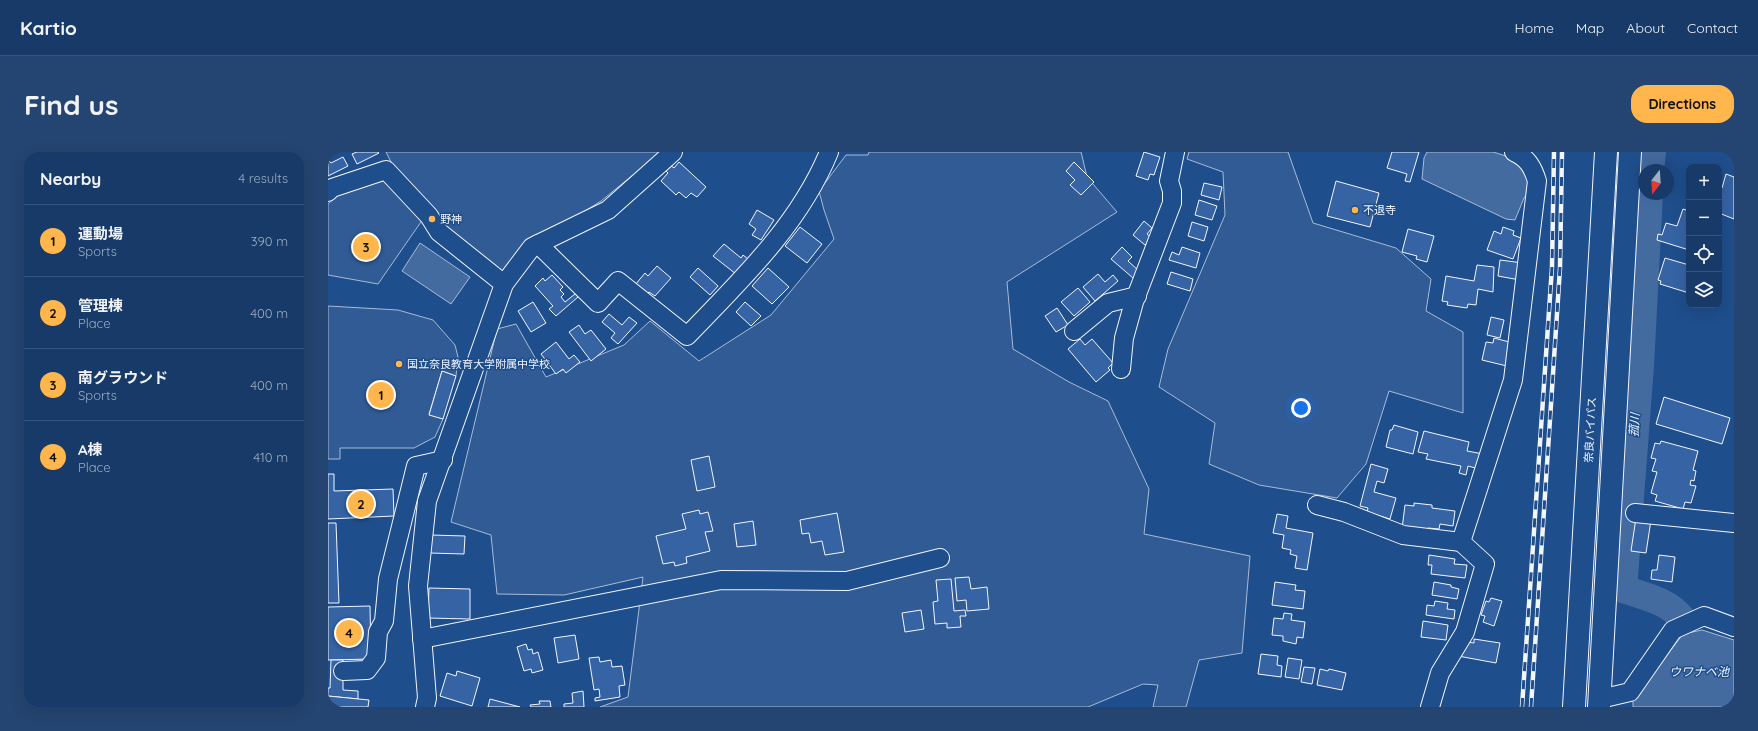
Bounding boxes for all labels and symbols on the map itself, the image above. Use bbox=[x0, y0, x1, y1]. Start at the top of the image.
north arrow bbox=[1638, 164, 1674, 200]
place label: 不退寺 bbox=[1363, 203, 1396, 217]
marker: 不退寺 bbox=[1350, 205, 1360, 215]
place label: 野神 bbox=[440, 212, 462, 226]
marker: 野神 bbox=[427, 214, 437, 224]
pin: 3 bbox=[353, 232, 379, 262]
place label: 国立奈良教育大学附属中学校 bbox=[407, 357, 550, 371]
marker: 国立奈良教育大学附属中学校 bbox=[394, 359, 404, 369]
pin: 1 bbox=[368, 380, 394, 410]
street label: 奈良バイパス bbox=[1581, 397, 1599, 463]
your location bbox=[1291, 398, 1311, 418]
water label: 菰川 bbox=[1626, 411, 1642, 438]
pin: 2 bbox=[348, 489, 374, 519]
pin: 4 bbox=[336, 618, 362, 648]
water label: ウワナベ池 bbox=[1669, 664, 1730, 679]

